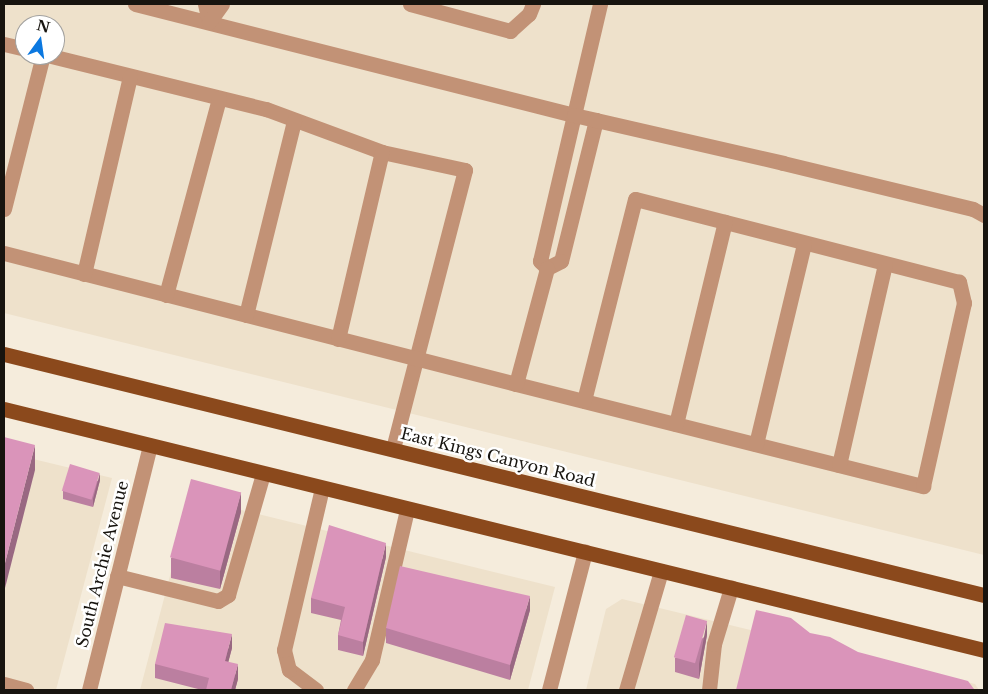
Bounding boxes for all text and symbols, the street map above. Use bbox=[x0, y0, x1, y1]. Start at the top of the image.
north arrow bbox=[15, 15, 65, 65]
text: N bbox=[35, 16, 52, 37]
street label: East Kings Canyon Road bbox=[399, 424, 597, 490]
street label: South Archie Avenue bbox=[72, 478, 132, 650]

